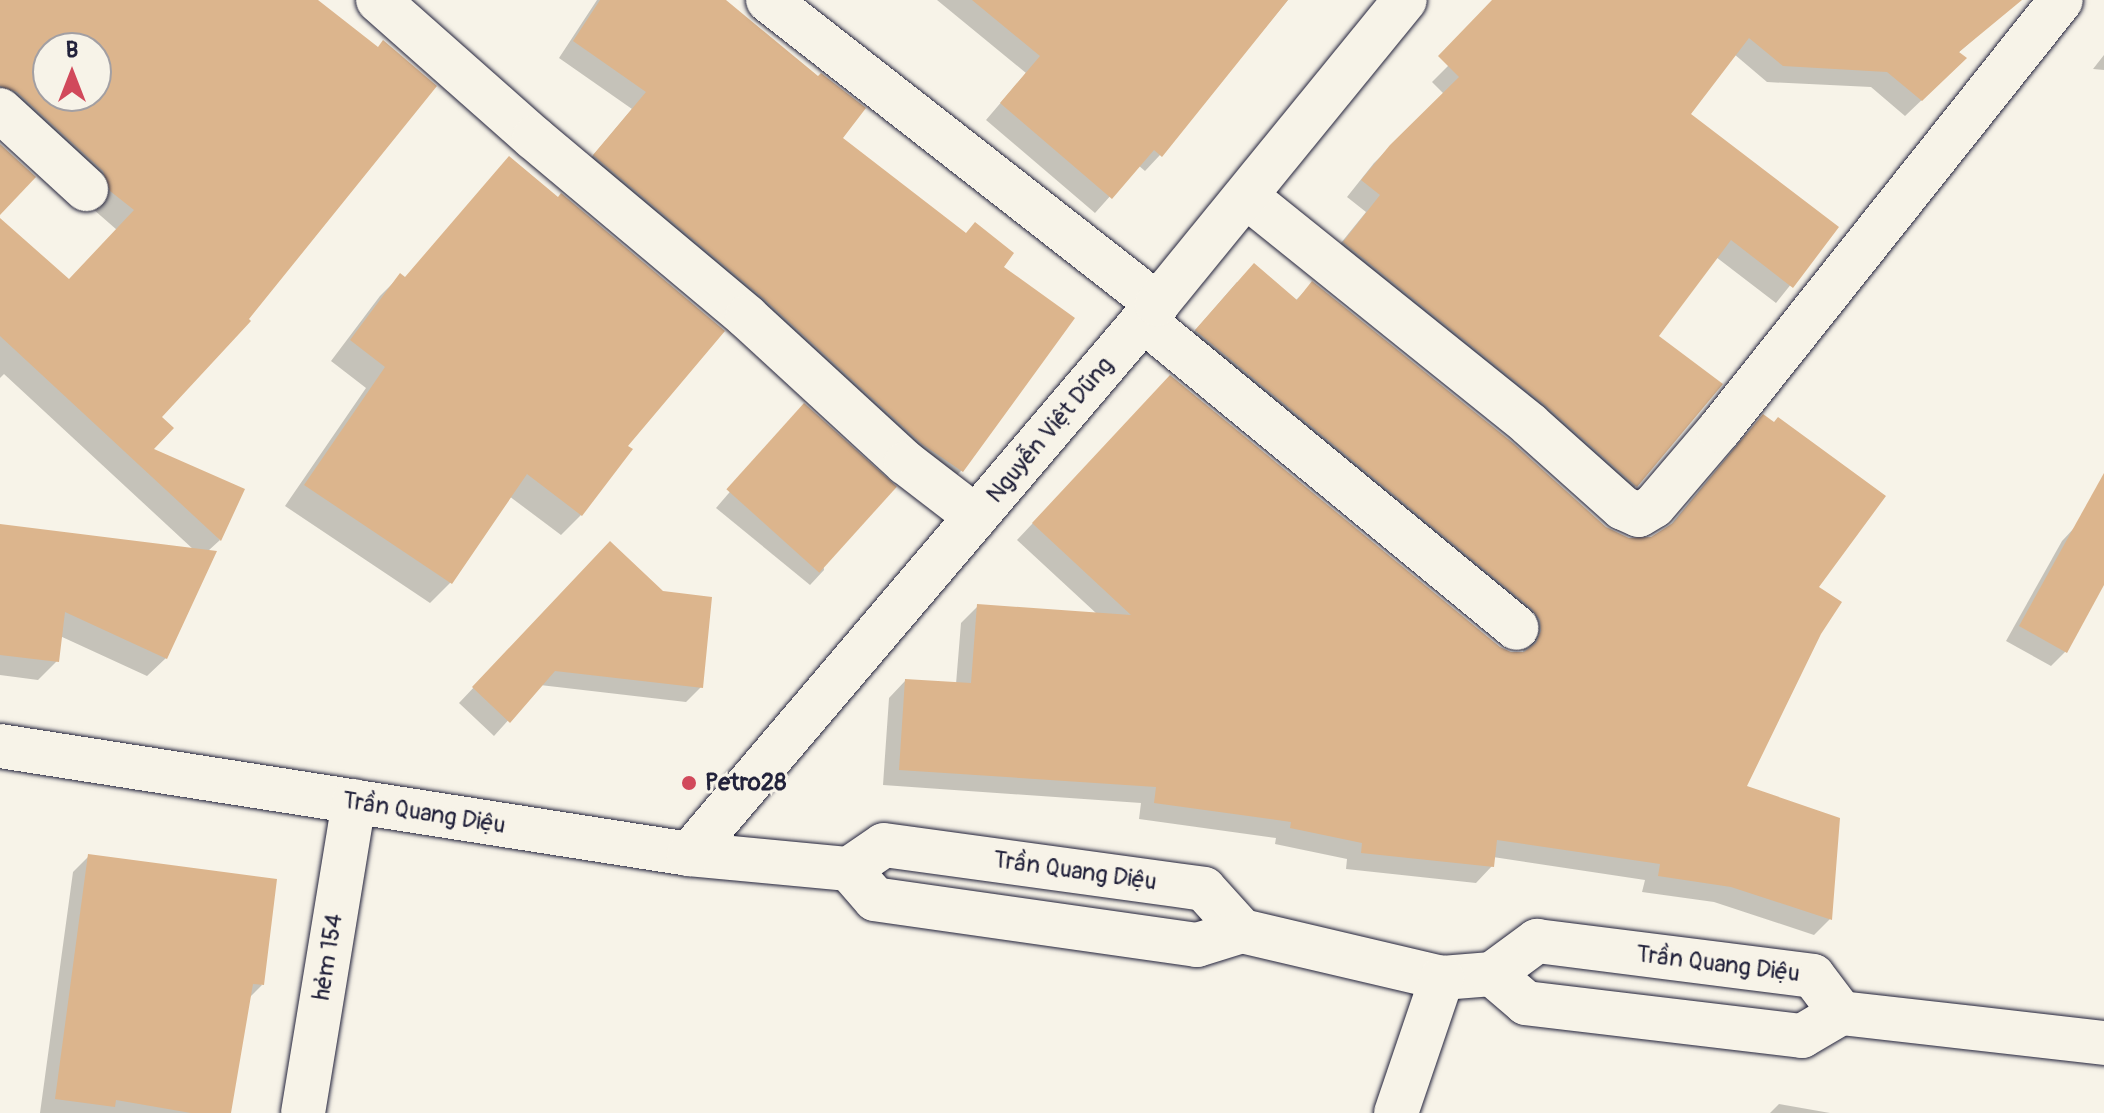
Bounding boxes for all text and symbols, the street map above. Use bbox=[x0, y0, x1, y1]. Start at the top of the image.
north arrow bbox=[32, 32, 112, 112]
text: B bbox=[66, 36, 78, 64]
street label: Nguyễn Việt Dũng bbox=[981, 351, 1119, 509]
place label: Petro28 bbox=[705, 769, 786, 797]
marker: Petro28 bbox=[680, 774, 698, 792]
street label: Trần Quang Diệu bbox=[340, 786, 508, 840]
street label: Trần Quang Diệu bbox=[992, 845, 1158, 897]
street label: hẻm 154 bbox=[307, 912, 349, 1002]
street label: Trần Quang Diệu bbox=[1635, 940, 1801, 988]

